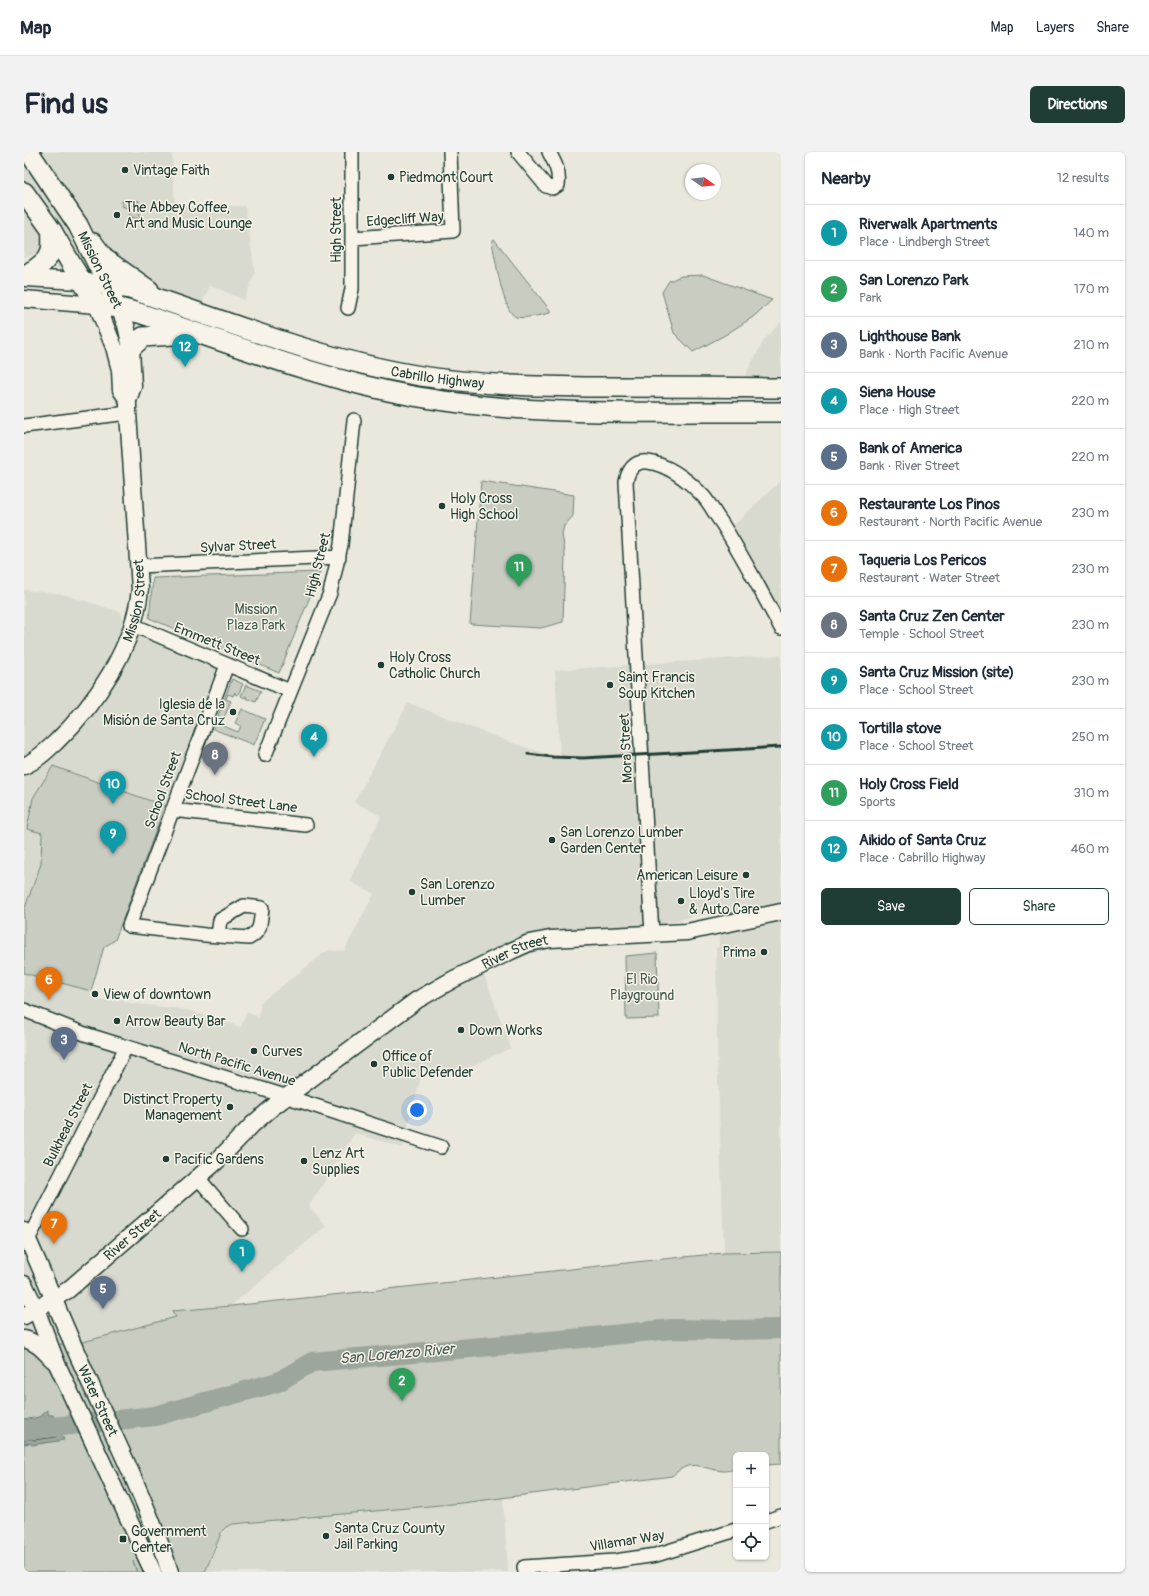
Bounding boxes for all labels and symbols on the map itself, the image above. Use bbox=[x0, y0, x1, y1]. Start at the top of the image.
place label: Vintage Faith bbox=[133, 162, 209, 179]
north arrow bbox=[685, 164, 721, 200]
marker: Vintage Faith bbox=[120, 165, 130, 175]
place label: Piedmont Court bbox=[399, 169, 493, 186]
marker: Piedmont Court bbox=[386, 172, 396, 182]
street label: High Street bbox=[328, 197, 345, 263]
place label: The Abbey Coffee, Art and Music Lounge bbox=[125, 199, 252, 232]
street label: Edgecliff Way bbox=[366, 208, 444, 230]
marker: The Abbey Coffee, Art and Music Lounge bbox=[112, 210, 122, 220]
street label: Mission Street bbox=[74, 229, 126, 312]
pin: 12 bbox=[172, 334, 198, 367]
street label: Cabrillo Highway bbox=[389, 362, 485, 392]
place label: Holy Cross High School bbox=[450, 490, 518, 523]
marker: Holy Cross High School bbox=[437, 501, 447, 511]
street label: High Street bbox=[302, 531, 334, 599]
street label: Sylvar Street bbox=[199, 535, 277, 556]
pin: 11 bbox=[506, 554, 532, 587]
street label: Mission Street bbox=[119, 558, 149, 644]
park label: Mission Plaza Park bbox=[227, 601, 286, 634]
street label: Emmett Street bbox=[171, 619, 263, 669]
place label: Holy Cross Catholic Church bbox=[389, 649, 480, 682]
marker: Holy Cross Catholic Church bbox=[376, 660, 386, 670]
place label: Saint Francis Soup Kitchen bbox=[618, 669, 696, 702]
marker: Saint Francis Soup Kitchen bbox=[605, 680, 615, 690]
place label: Iglesia de la Misión de Santa Cruz bbox=[103, 696, 225, 729]
marker: Iglesia de la Misión de Santa Cruz bbox=[228, 707, 238, 717]
street label: Mora Street bbox=[616, 712, 636, 783]
pin: 4 bbox=[301, 724, 327, 757]
pin: 8 bbox=[202, 742, 228, 775]
street label: School Street bbox=[141, 749, 185, 831]
pin: 10 bbox=[100, 771, 126, 804]
street label: School Street Lane bbox=[184, 786, 298, 816]
pin: 9 bbox=[100, 821, 126, 854]
place label: San Lorenzo Lumber Garden Center bbox=[560, 824, 683, 857]
marker: San Lorenzo Lumber Garden Center bbox=[547, 835, 557, 845]
place label: American Leisure bbox=[636, 867, 738, 884]
marker: American Leisure bbox=[741, 870, 751, 880]
place label: San Lorenzo Lumber bbox=[420, 876, 495, 909]
place label: Lloyd's Tire & Auto Care bbox=[689, 885, 759, 918]
marker: San Lorenzo Lumber bbox=[407, 887, 417, 897]
marker: Lloyd's Tire & Auto Care bbox=[676, 896, 686, 906]
street label: River Street bbox=[479, 931, 550, 973]
place label: Prima bbox=[722, 944, 756, 961]
marker: Prima bbox=[759, 947, 769, 957]
pin: 6 bbox=[36, 967, 62, 1000]
park label: El Rio Playground bbox=[610, 971, 674, 1004]
place label: View of downtown bbox=[103, 986, 211, 1003]
marker: View of downtown bbox=[90, 989, 100, 999]
place label: Arrow Beauty Bar bbox=[125, 1013, 226, 1030]
marker: Arrow Beauty Bar bbox=[112, 1016, 122, 1026]
place label: Down Works bbox=[469, 1022, 543, 1039]
marker: Down Works bbox=[456, 1025, 466, 1035]
pin: 3 bbox=[51, 1027, 77, 1060]
street label: North Pacific Avenue bbox=[176, 1038, 298, 1090]
place label: Curves bbox=[262, 1043, 303, 1060]
marker: Curves bbox=[249, 1046, 259, 1056]
place label: Office of Public Defender bbox=[382, 1048, 474, 1081]
marker: Office of Public Defender bbox=[369, 1059, 379, 1069]
street label: Bulkhead Street bbox=[40, 1080, 97, 1170]
place label: Distinct Property Management bbox=[123, 1091, 222, 1124]
your location bbox=[407, 1100, 427, 1120]
marker: Distinct Property Management bbox=[225, 1102, 235, 1112]
place label: Lenz Art Supplies bbox=[312, 1145, 365, 1178]
place label: Pacific Gardens bbox=[174, 1151, 264, 1168]
marker: Pacific Gardens bbox=[161, 1154, 171, 1164]
marker: Lenz Art Supplies bbox=[299, 1156, 309, 1166]
street label: River Street bbox=[100, 1205, 165, 1264]
pin: 7 bbox=[41, 1211, 67, 1244]
pin: 1 bbox=[229, 1239, 255, 1272]
pin: 5 bbox=[90, 1276, 116, 1309]
water label: San Lorenzo River bbox=[339, 1339, 457, 1368]
street label: Water Street bbox=[75, 1362, 122, 1439]
pin: 2 bbox=[389, 1368, 415, 1401]
place label: Santa Cruz County Jail Parking bbox=[334, 1520, 445, 1553]
place label: Government Center bbox=[131, 1523, 207, 1556]
street label: Villamar Way bbox=[588, 1527, 666, 1555]
marker: Santa Cruz County Jail Parking bbox=[321, 1531, 331, 1541]
marker: Government Center bbox=[118, 1534, 128, 1544]

